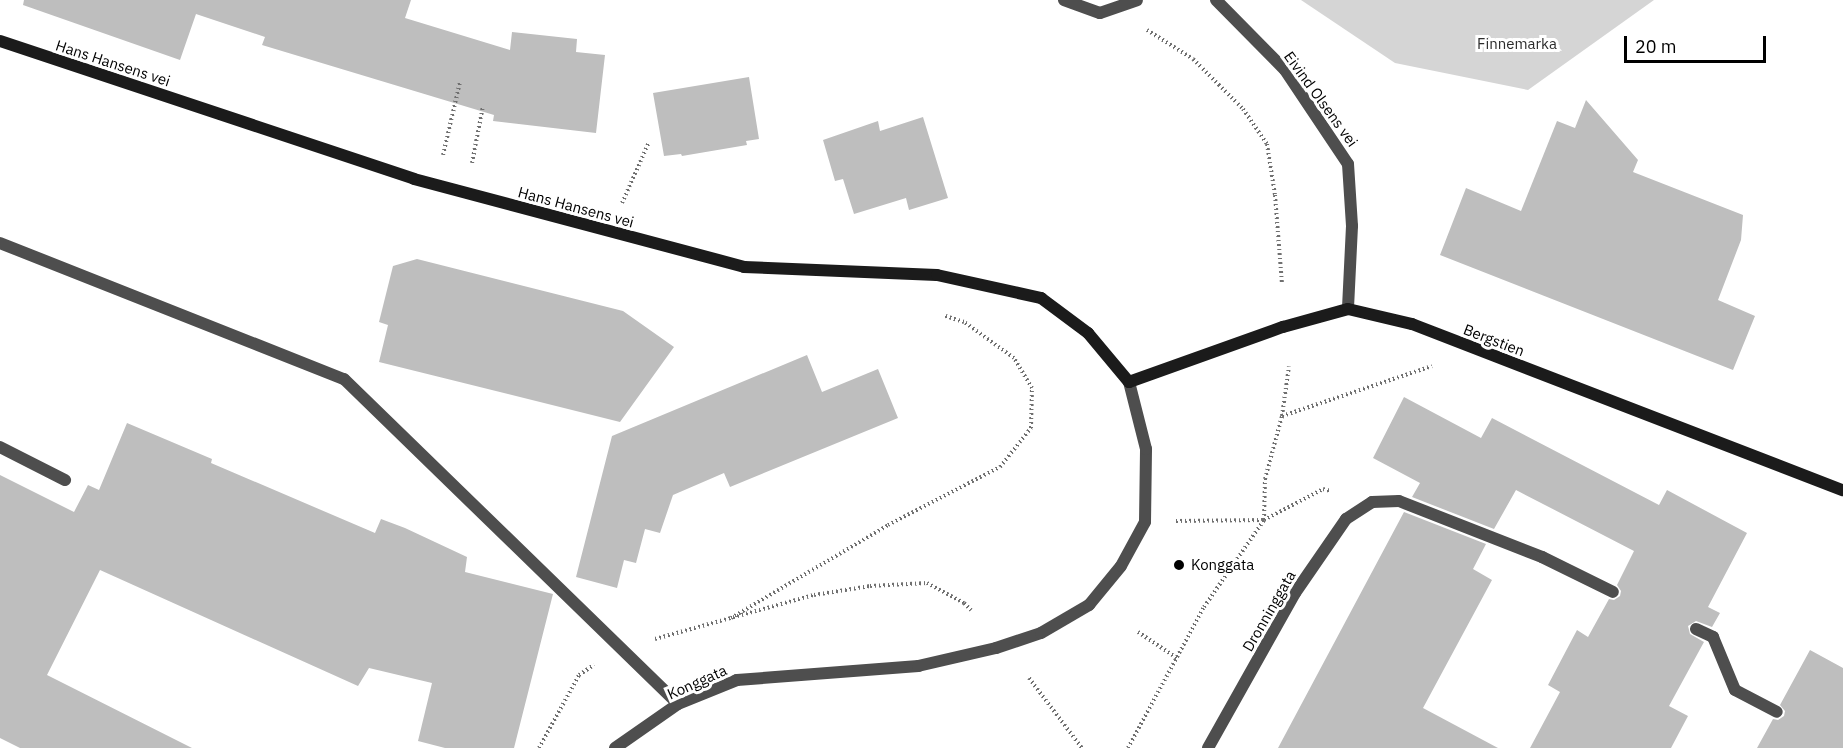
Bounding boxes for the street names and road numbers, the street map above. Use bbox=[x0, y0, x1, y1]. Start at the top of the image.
street label: Hans Hansens vei bbox=[54, 36, 172, 90]
street label: Eivind Olsens vei bbox=[1280, 48, 1362, 150]
street label: Hans Hansens vei bbox=[516, 183, 636, 231]
street label: Bergstien bbox=[1461, 320, 1527, 360]
street label: Dronninggata bbox=[1239, 567, 1299, 655]
street label: Konggata bbox=[664, 661, 730, 703]

